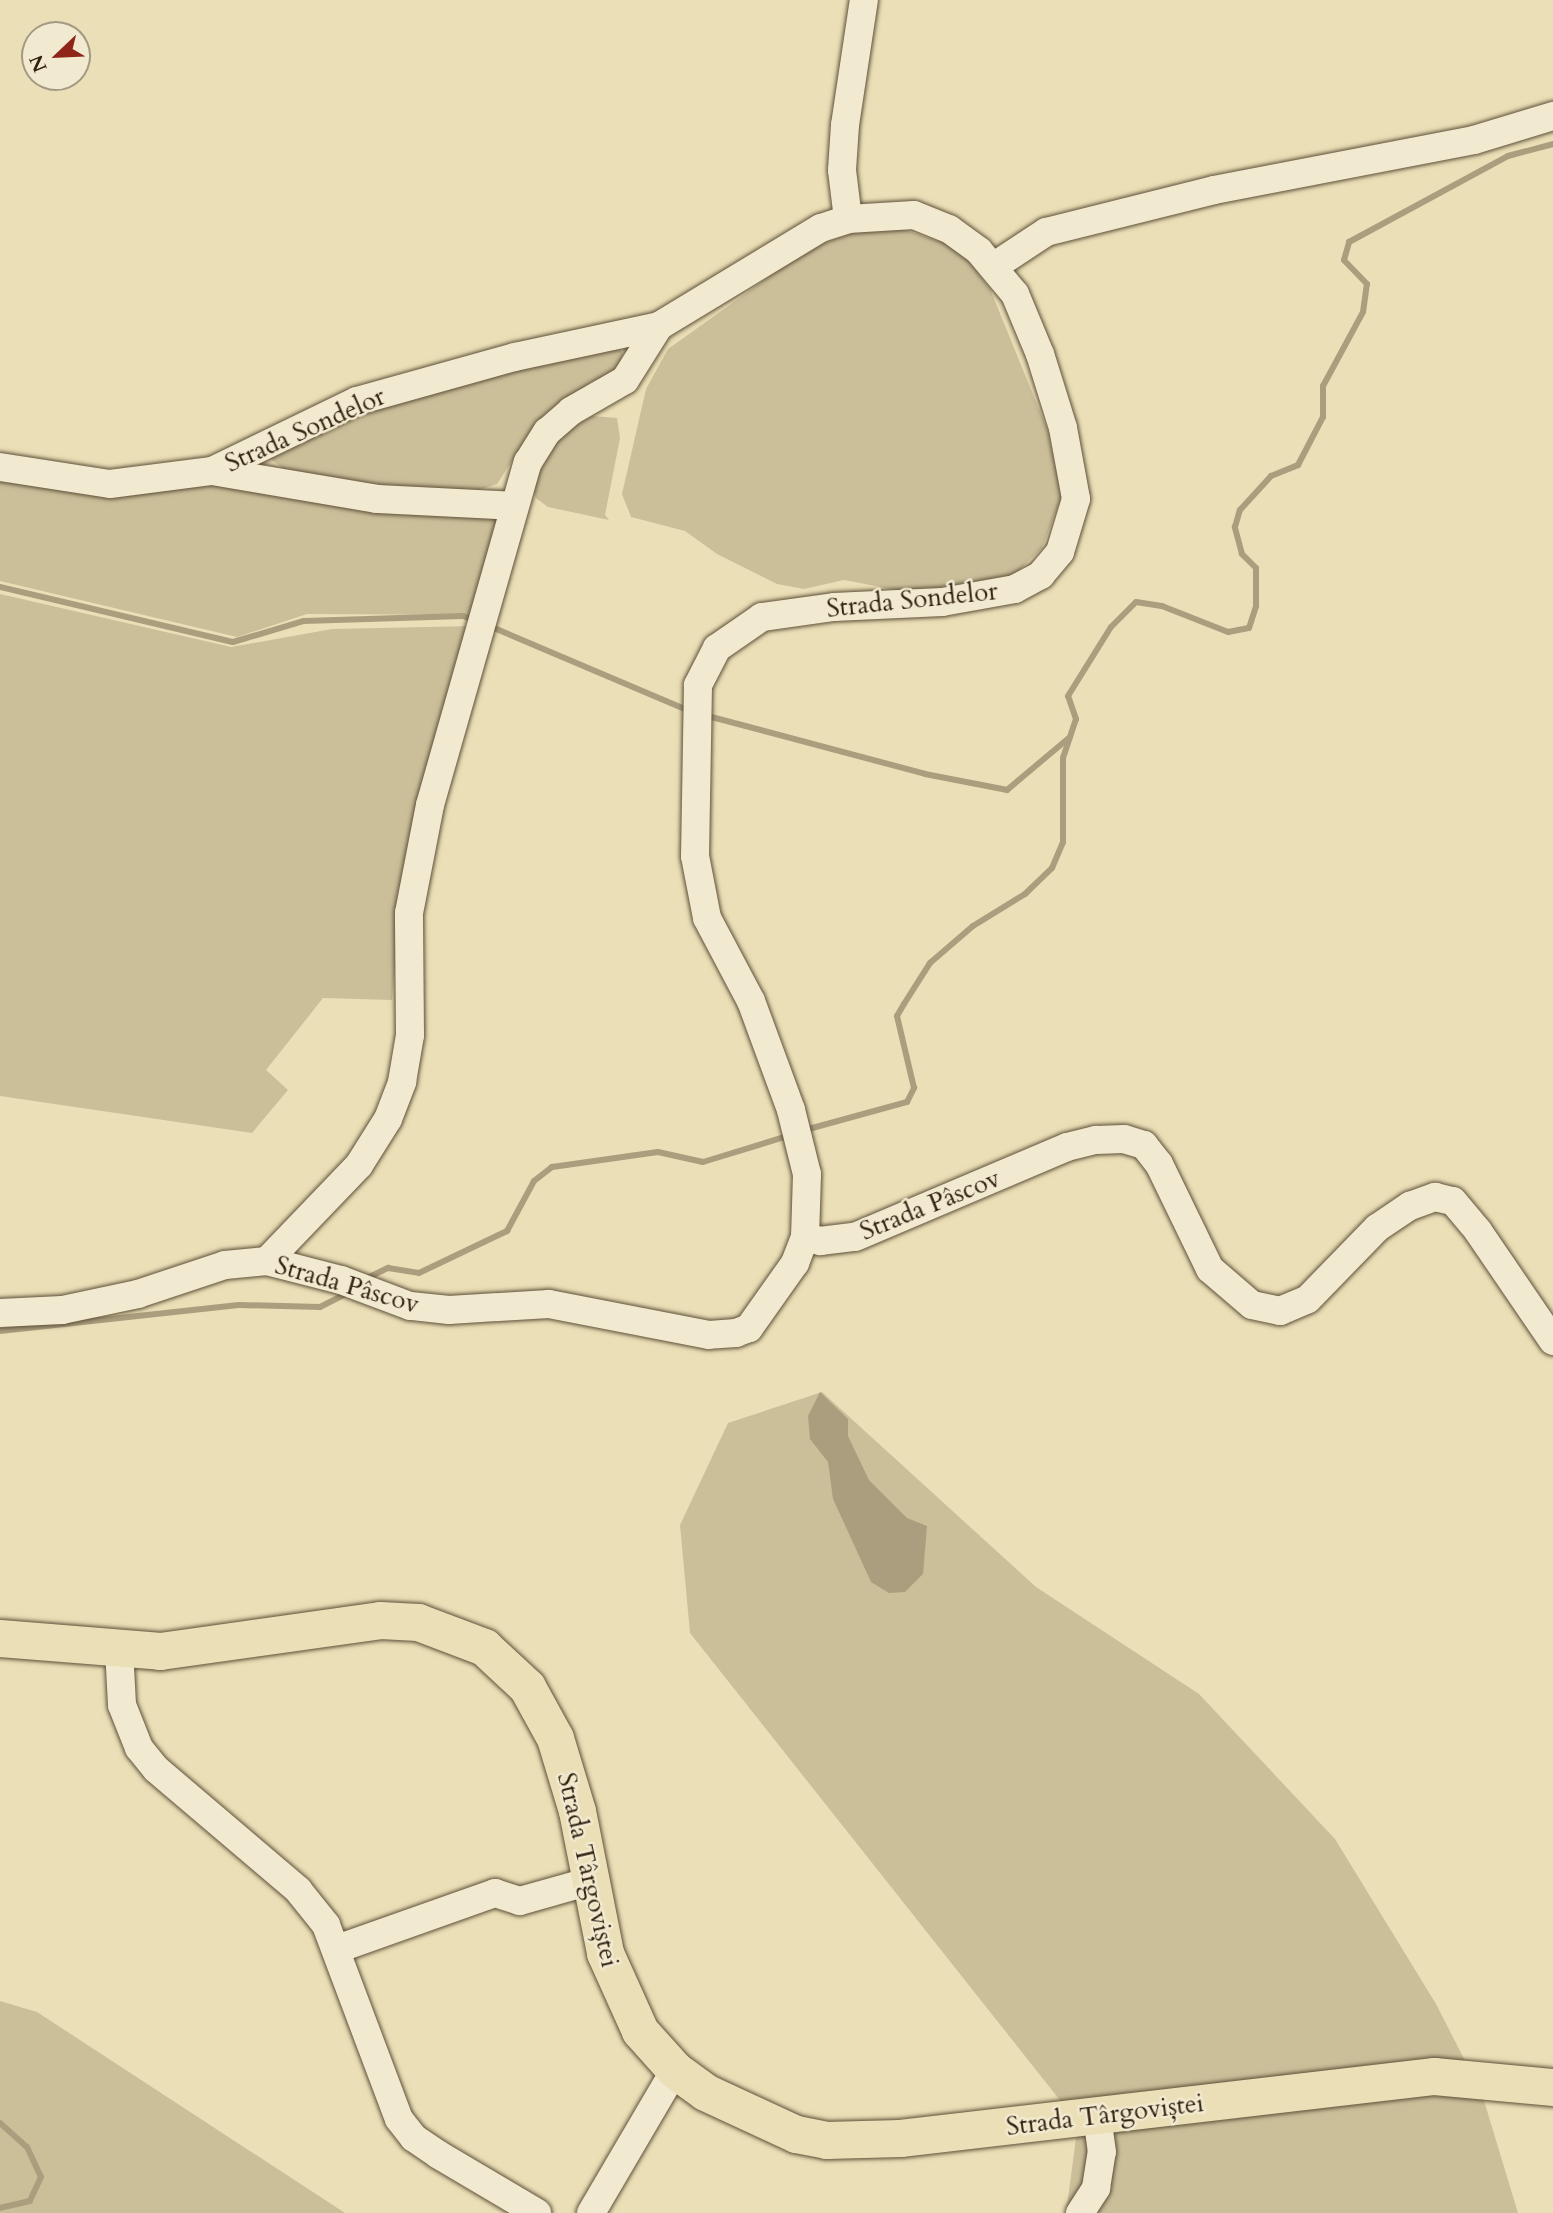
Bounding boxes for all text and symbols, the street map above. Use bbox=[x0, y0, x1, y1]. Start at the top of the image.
north arrow bbox=[21, 21, 91, 91]
text: N bbox=[23, 51, 54, 76]
street label: Strada Sondelor bbox=[220, 381, 390, 479]
street label: Strada Sondelor bbox=[825, 576, 999, 624]
street label: Strada Pâscov bbox=[855, 1163, 1005, 1247]
street label: Strada Pâscov bbox=[271, 1250, 423, 1320]
street label: Strada Târgoviștei bbox=[550, 1770, 626, 1970]
street label: Strada Târgoviștei bbox=[1004, 2087, 1206, 2143]

